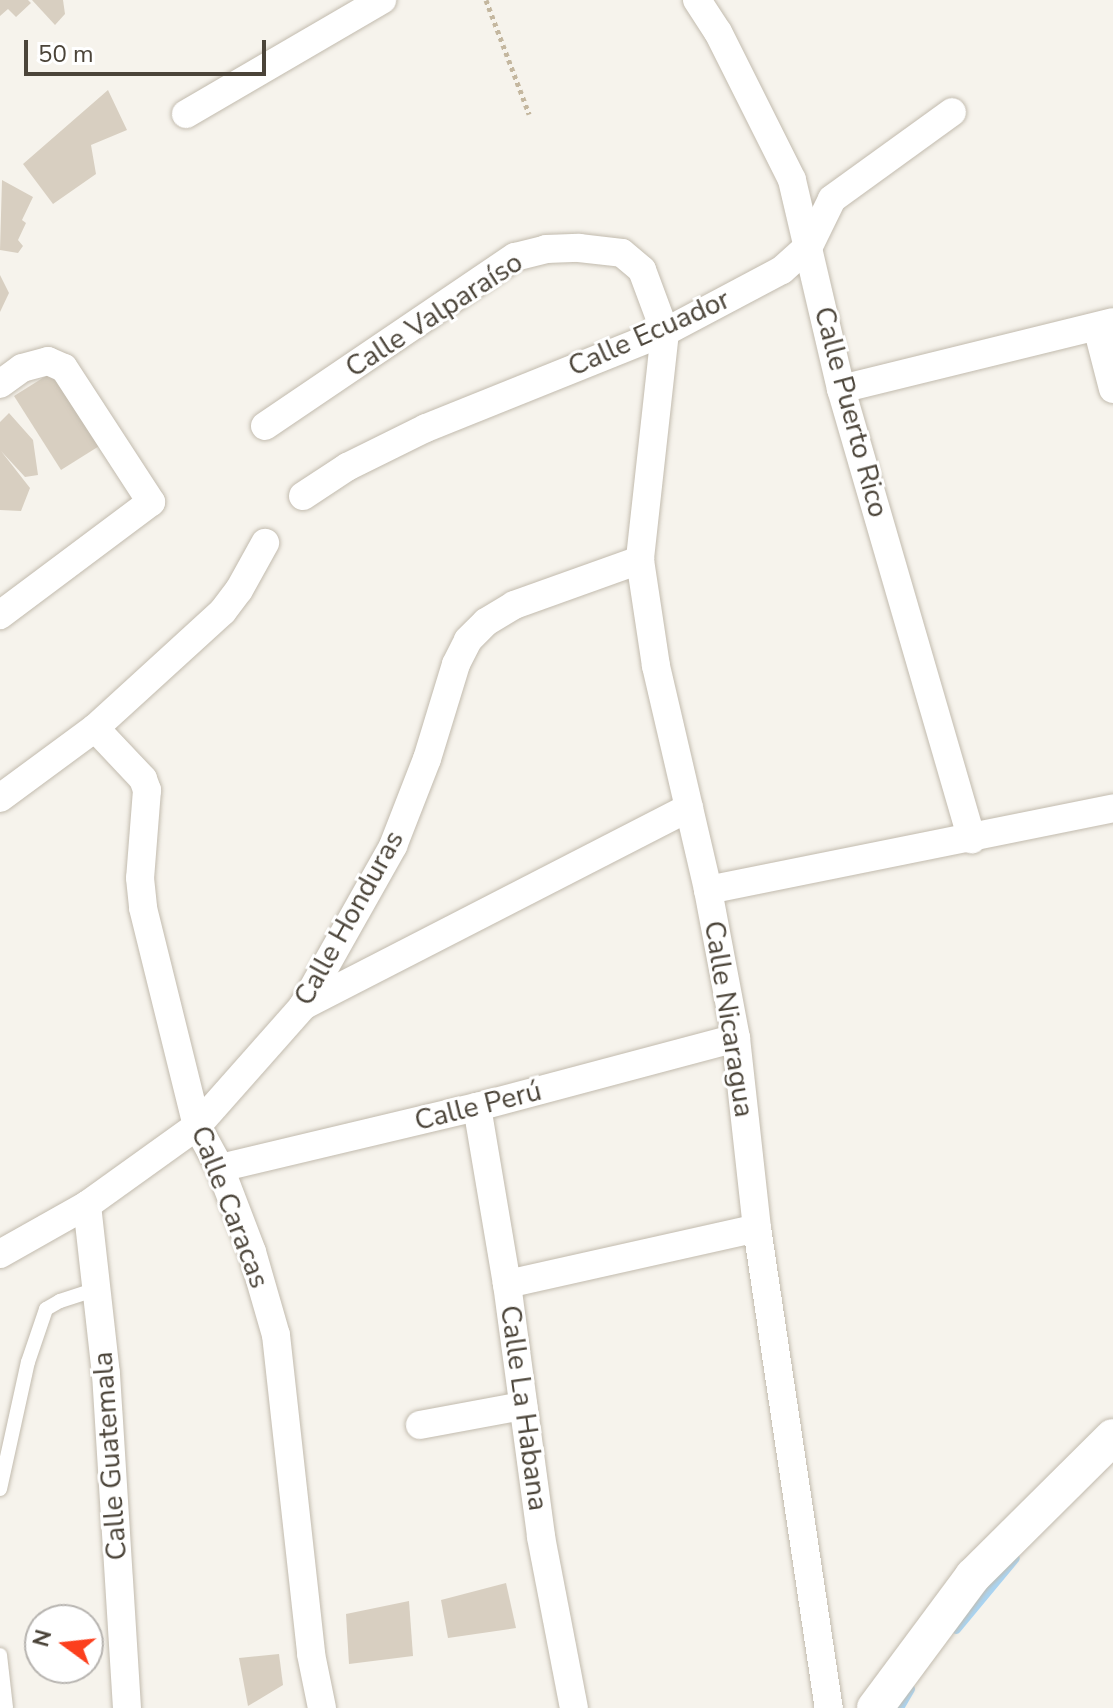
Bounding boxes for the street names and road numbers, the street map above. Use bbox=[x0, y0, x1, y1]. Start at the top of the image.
street label: Calle Valparaíso bbox=[339, 245, 529, 385]
street label: Calle Ecuador bbox=[563, 282, 735, 384]
street label: Calle Puerto Rico bbox=[807, 303, 895, 521]
street label: Calle Honduras bbox=[287, 825, 411, 1011]
street label: Calle Nicaragua bbox=[697, 918, 761, 1120]
street label: Calle Perú bbox=[411, 1074, 545, 1138]
street label: Calle Caracas bbox=[184, 1121, 276, 1293]
street label: Calle La Habana bbox=[493, 1303, 555, 1513]
street label: Calle Guatemala bbox=[86, 1351, 134, 1561]

